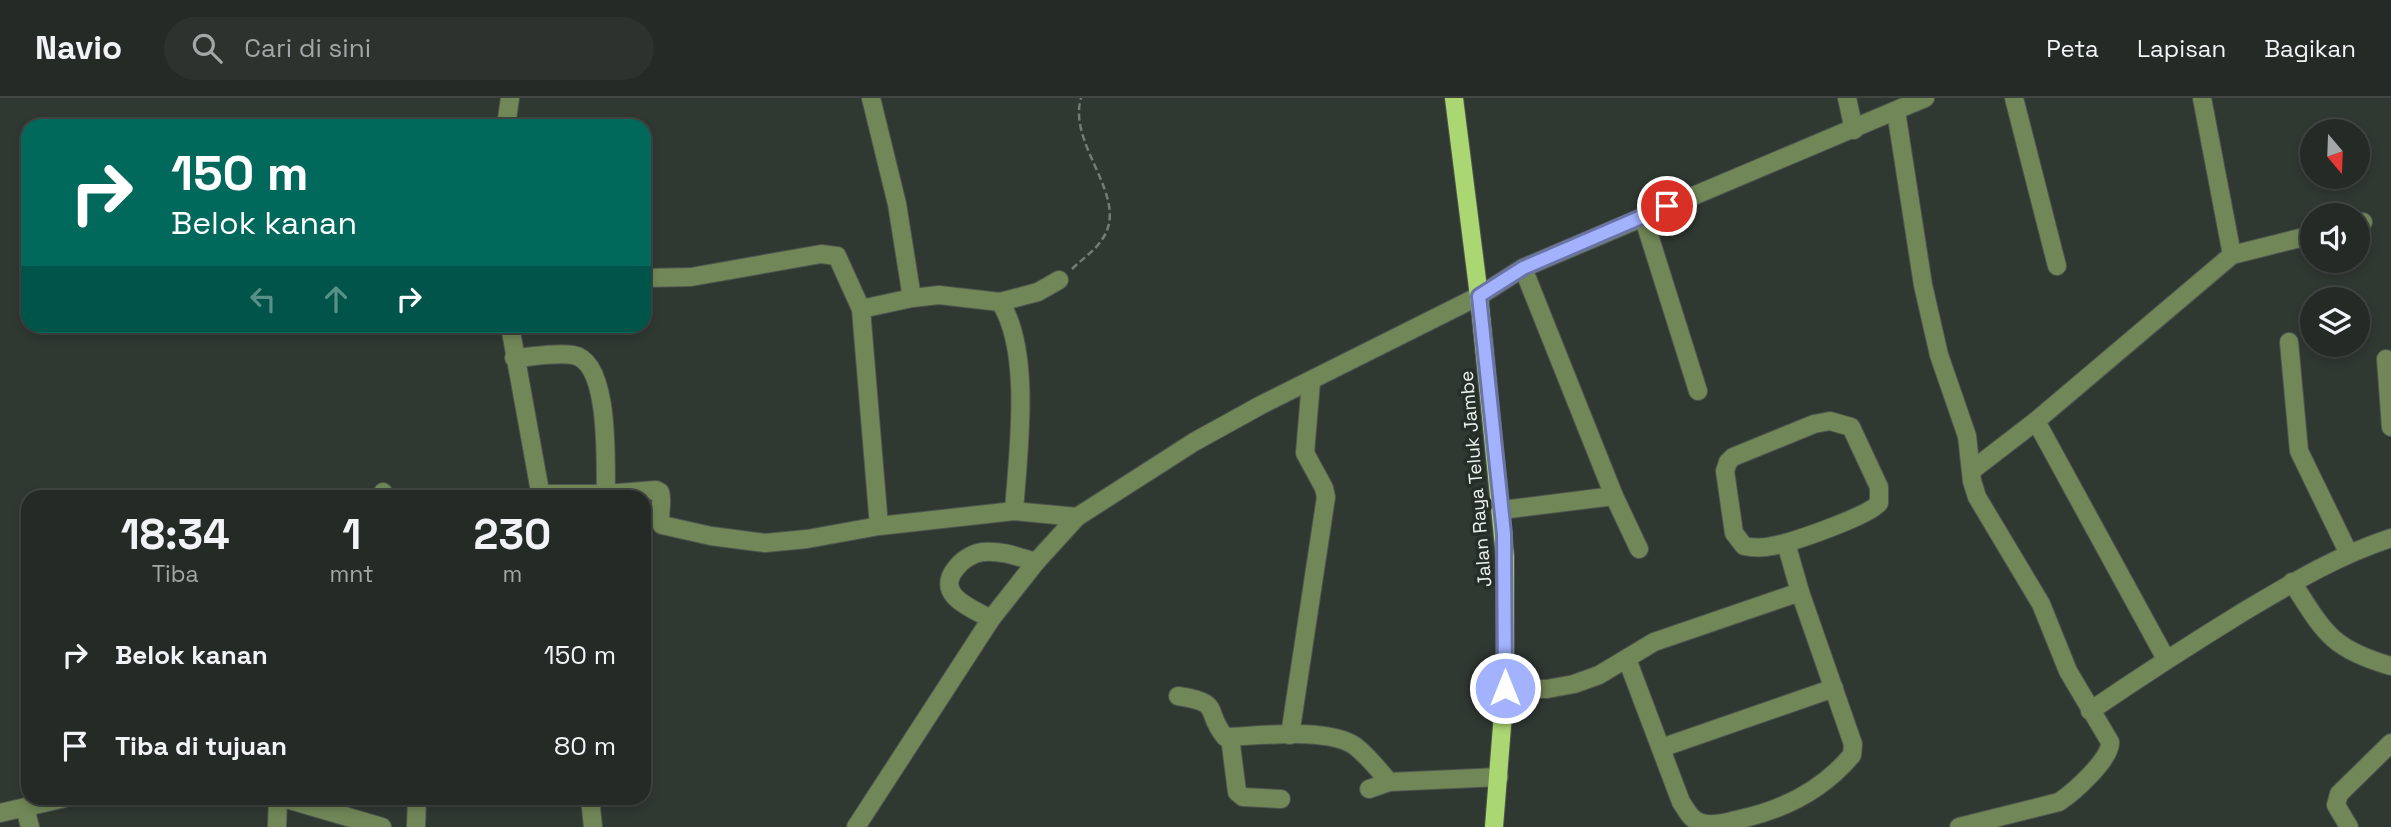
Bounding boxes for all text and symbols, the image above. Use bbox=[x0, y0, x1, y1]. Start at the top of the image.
search box bbox=[164, 17, 654, 80]
text: Navio bbox=[35, 27, 122, 69]
icon: search bbox=[188, 29, 226, 67]
text: Cari di sini bbox=[244, 31, 371, 65]
text: Peta bbox=[2046, 33, 2099, 64]
text: Lapisan bbox=[2137, 33, 2226, 64]
text: Bagikan bbox=[2264, 33, 2356, 64]
north arrow bbox=[2300, 119, 2370, 189]
map controls bbox=[2300, 119, 2370, 357]
text: 150 m bbox=[171, 142, 309, 204]
icon: right bbox=[56, 147, 147, 238]
pin bbox=[1637, 176, 1697, 236]
icon: arrive bbox=[1648, 187, 1686, 225]
text: Belok kanan bbox=[171, 203, 357, 243]
button: sound bbox=[2300, 203, 2370, 273]
icon: left bbox=[244, 280, 282, 318]
icon: ahead bbox=[317, 280, 355, 318]
icon: right bbox=[390, 280, 428, 318]
button: layers bbox=[2300, 287, 2370, 357]
street label: Jalan Raya Teluk Jambe bbox=[1454, 370, 1497, 588]
text: 18:34 bbox=[121, 508, 230, 561]
text: 1 bbox=[342, 508, 361, 561]
text: 230 bbox=[473, 508, 551, 561]
text: Tiba bbox=[152, 559, 199, 589]
text: mnt bbox=[330, 559, 374, 589]
text: m bbox=[502, 559, 522, 589]
icon: right bbox=[56, 636, 94, 674]
text: Belok kanan bbox=[115, 638, 268, 672]
text: 150 m bbox=[544, 638, 616, 672]
position arrow bbox=[1468, 651, 1542, 725]
icon: arrive bbox=[56, 727, 94, 765]
text: Tiba di tujuan bbox=[115, 729, 287, 763]
text: 80 m bbox=[554, 729, 616, 763]

